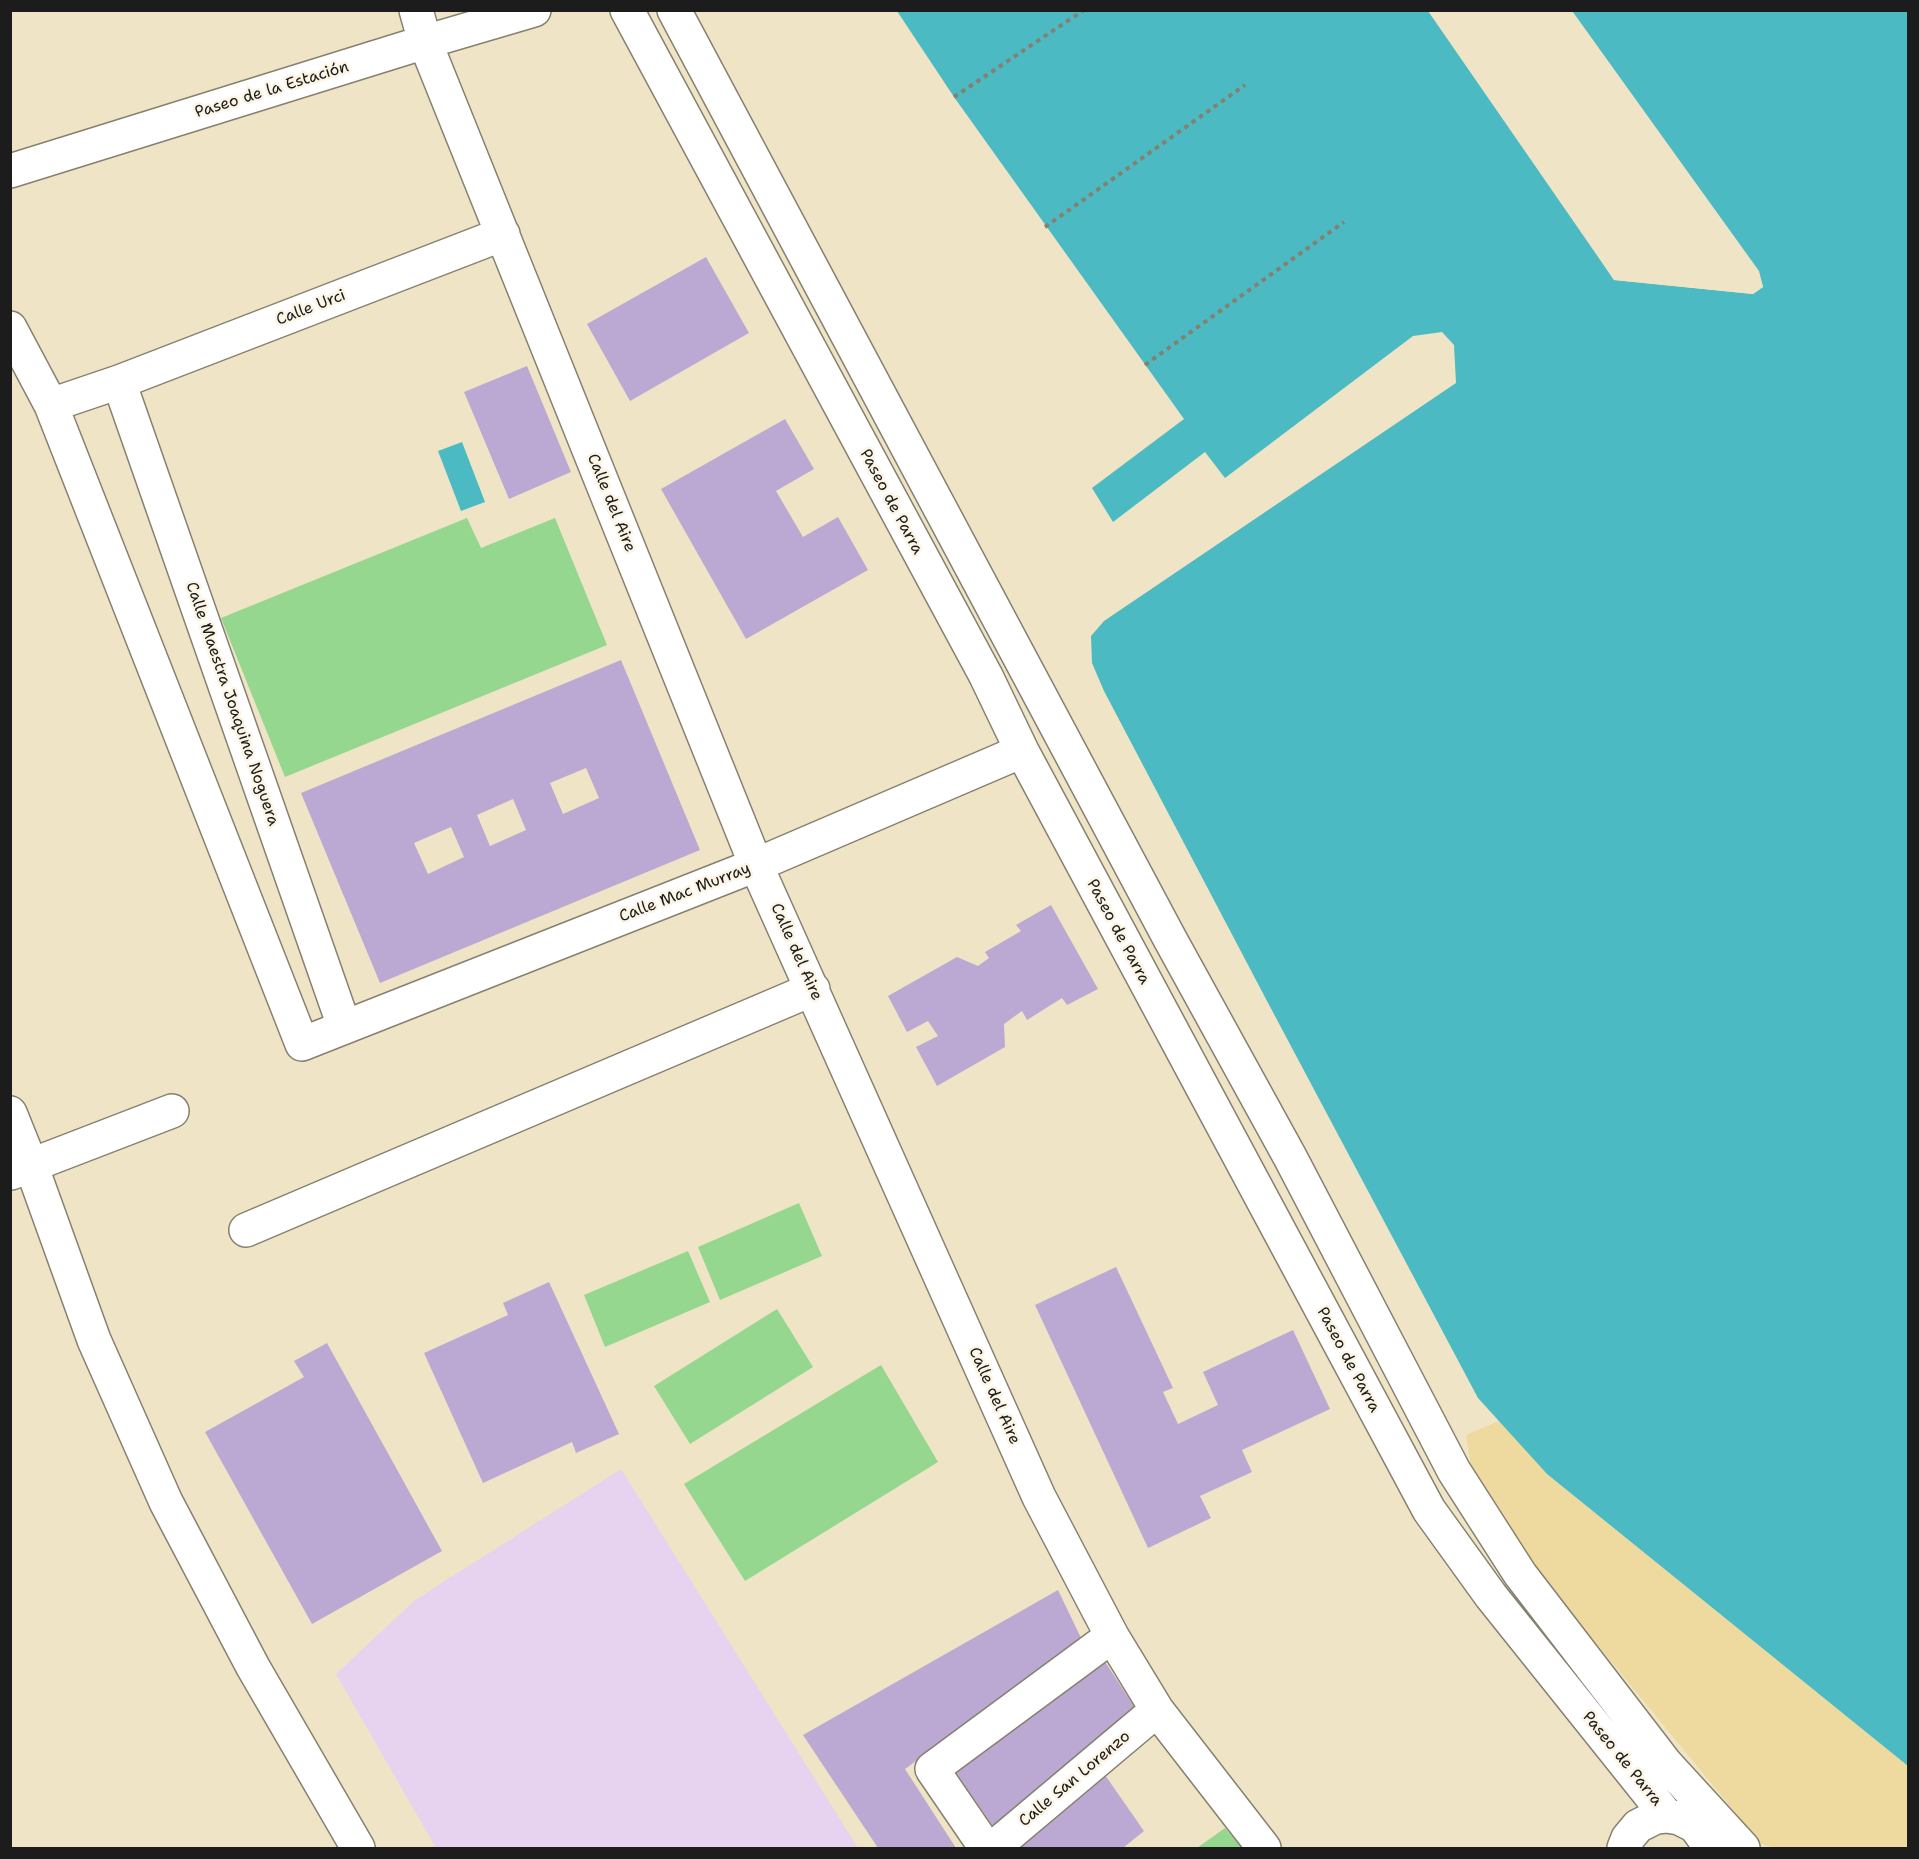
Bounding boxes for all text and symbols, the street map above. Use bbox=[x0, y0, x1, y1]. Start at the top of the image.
street label: Paseo de la Estación bbox=[193, 57, 351, 123]
street label: Calle Urci bbox=[274, 286, 348, 330]
street label: Paseo de Parra bbox=[855, 446, 927, 558]
street label: Calle del Aire bbox=[583, 451, 639, 555]
street label: Calle Maestra Joaquina Noguera bbox=[181, 580, 283, 828]
street label: Calle Mac Murray bbox=[617, 859, 753, 927]
street label: Paseo de Parra bbox=[1082, 876, 1154, 988]
street label: Calle del Aire bbox=[766, 901, 826, 1003]
street label: Paseo de Parra bbox=[1312, 1304, 1384, 1416]
street label: Calle del Aire bbox=[964, 1345, 1024, 1447]
street label: Paseo de Parra bbox=[1578, 1708, 1666, 1810]
street label: Calle San Lorenzo bbox=[1016, 1727, 1134, 1831]

